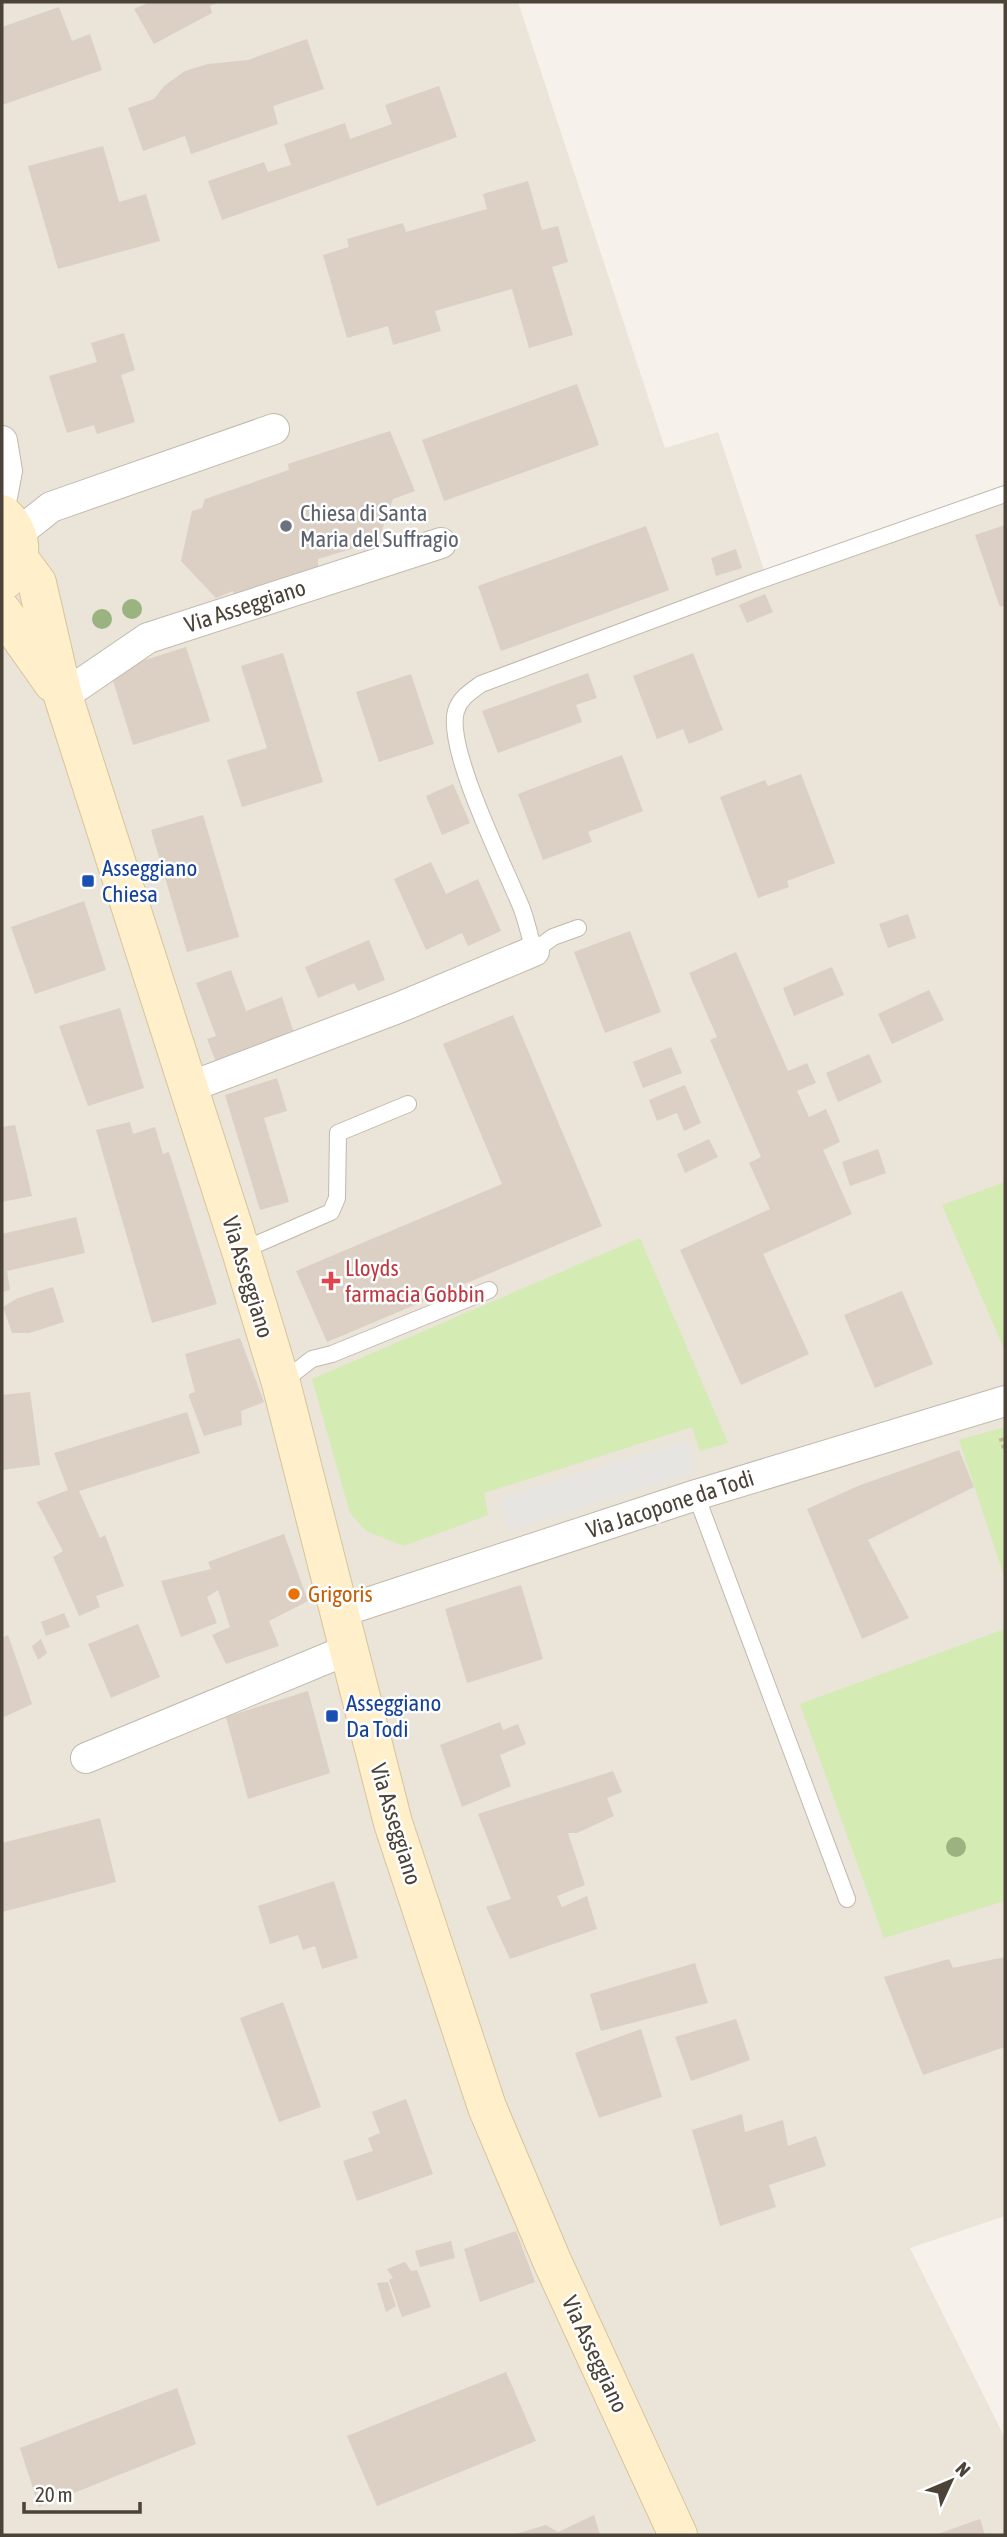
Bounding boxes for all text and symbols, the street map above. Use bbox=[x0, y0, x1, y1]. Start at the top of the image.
place label: Chiesa di Santa Maria del Suffragio bbox=[300, 500, 459, 552]
marker: Chiesa di Santa Maria del Suffragio bbox=[278, 518, 294, 534]
street label: Via Asseggiano bbox=[181, 574, 309, 638]
place label: Asseggiano Chiesa bbox=[102, 855, 197, 907]
marker: Asseggiano Chiesa bbox=[80, 873, 96, 889]
street label: Via Asseggiano bbox=[217, 1213, 279, 1341]
place label: Lloyds farmacia Gobbin bbox=[345, 1255, 485, 1307]
marker: Lloyds farmacia Gobbin bbox=[323, 1273, 339, 1289]
street label: Via Jacopone da Todi bbox=[583, 1465, 757, 1543]
place label: Grigoris bbox=[308, 1581, 373, 1607]
marker: Grigoris bbox=[286, 1586, 302, 1602]
place label: Asseggiano Da Todi bbox=[346, 1690, 441, 1742]
marker: Asseggiano Da Todi bbox=[324, 1708, 340, 1724]
street label: Via Asseggiano bbox=[365, 1760, 427, 1888]
street label: Via Asseggiano bbox=[557, 2292, 633, 2416]
north arrow bbox=[916, 2446, 986, 2516]
text: N bbox=[951, 2458, 975, 2481]
scale bar bbox=[24, 2470, 140, 2514]
text: 20 m bbox=[35, 2482, 73, 2506]

